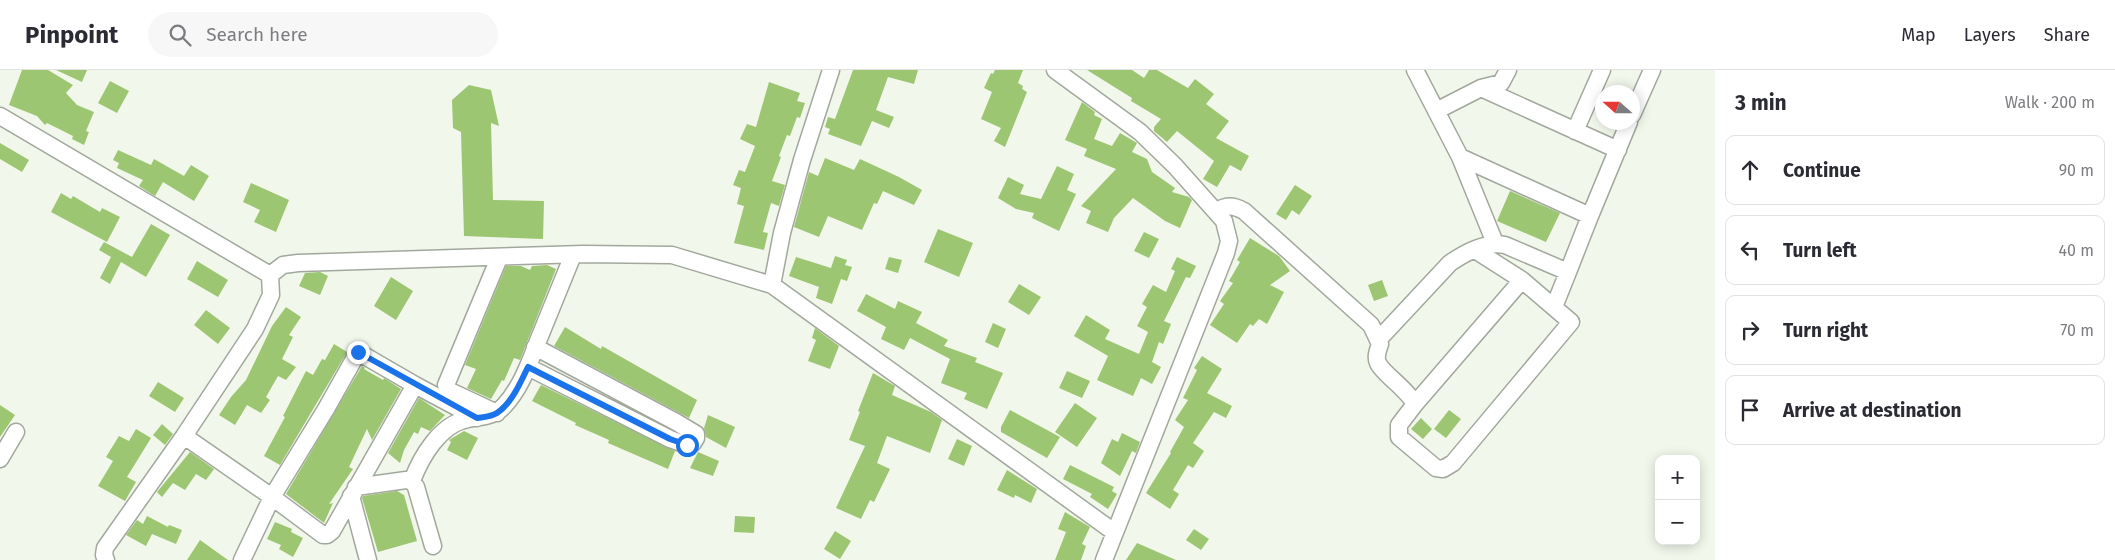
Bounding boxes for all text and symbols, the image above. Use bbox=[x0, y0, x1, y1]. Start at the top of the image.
search box bbox=[148, 12, 498, 57]
text: Pinpoint bbox=[25, 21, 118, 49]
icon: search bbox=[166, 21, 194, 49]
text: Search here bbox=[206, 23, 308, 46]
text: Map bbox=[1901, 24, 1936, 46]
text: Layers bbox=[1964, 24, 2016, 46]
text: Share bbox=[2044, 24, 2090, 46]
north arrow bbox=[1595, 85, 1640, 130]
text: 3 min bbox=[1735, 90, 1787, 116]
text: Walk · 200 m bbox=[2005, 93, 2095, 112]
icon: ahead bbox=[1736, 156, 1764, 184]
text: Continue bbox=[1783, 159, 1861, 182]
text: 90 m bbox=[2059, 161, 2094, 180]
icon: left bbox=[1736, 236, 1764, 264]
text: Turn left bbox=[1783, 239, 1857, 262]
text: 40 m bbox=[2059, 241, 2094, 260]
icon: right bbox=[1736, 316, 1764, 344]
text: Turn right bbox=[1783, 319, 1868, 342]
text: 70 m bbox=[2060, 321, 2094, 340]
route end bbox=[347, 341, 370, 364]
icon: arrive bbox=[1736, 396, 1764, 424]
text: Arrive at destination bbox=[1783, 399, 1962, 422]
route start bbox=[676, 434, 699, 457]
map controls bbox=[1655, 455, 1700, 545]
button: + bbox=[1655, 455, 1700, 500]
button: − bbox=[1655, 500, 1700, 545]

